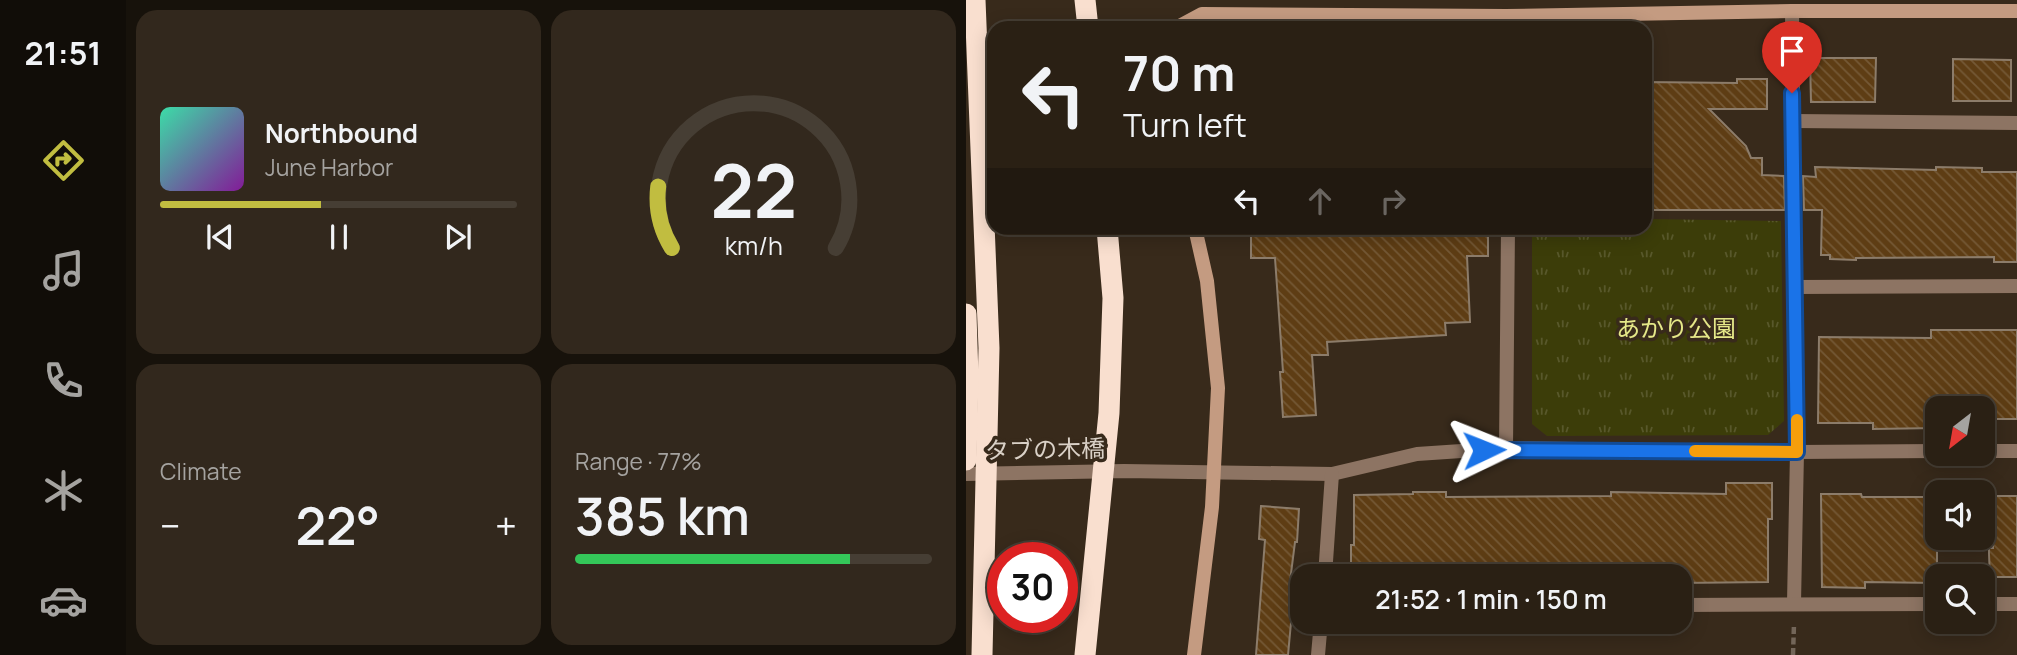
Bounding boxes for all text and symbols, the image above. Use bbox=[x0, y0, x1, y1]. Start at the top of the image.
pin bbox=[1762, 21, 1822, 93]
text: 21:51 bbox=[25, 31, 101, 75]
icon: arrive bbox=[1773, 32, 1811, 70]
text: 70 m bbox=[1123, 39, 1235, 106]
icon: left bbox=[1008, 49, 1099, 140]
text: Turn left bbox=[1123, 103, 1247, 147]
text: Northbound bbox=[265, 115, 418, 151]
icon: directions bbox=[39, 136, 88, 185]
text: 22 bbox=[710, 140, 797, 240]
text: June Harbor bbox=[265, 151, 393, 183]
icon: left bbox=[1228, 182, 1266, 220]
icon: ahead bbox=[1301, 182, 1339, 220]
icon: right bbox=[1374, 182, 1412, 220]
icon: previous bbox=[201, 218, 239, 256]
icon: pause bbox=[320, 218, 358, 256]
icon: next bbox=[439, 218, 477, 256]
text: km/h bbox=[724, 228, 783, 263]
icon: music bbox=[39, 246, 88, 295]
park label: あかり公園 bbox=[1616, 311, 1736, 344]
icon: phone bbox=[39, 356, 88, 405]
north arrow bbox=[1925, 396, 1995, 466]
map controls bbox=[1925, 396, 1995, 634]
position arrow bbox=[1447, 413, 1521, 487]
street label: タブの木橋 bbox=[985, 431, 1105, 466]
text: Range · 77% bbox=[575, 445, 702, 477]
text: Climate bbox=[160, 455, 242, 487]
icon: climate bbox=[39, 466, 88, 515]
text: 385 km bbox=[575, 480, 750, 551]
button: sound bbox=[1925, 480, 1995, 550]
text: 22° bbox=[296, 490, 380, 561]
text: − bbox=[160, 499, 181, 551]
text: + bbox=[495, 499, 517, 551]
speed limit sign: 30 bbox=[987, 542, 1078, 633]
button: search bbox=[1925, 564, 1995, 634]
icon: car bbox=[39, 576, 88, 625]
text: 21:52 · 1 min · 150 m bbox=[1375, 581, 1607, 617]

